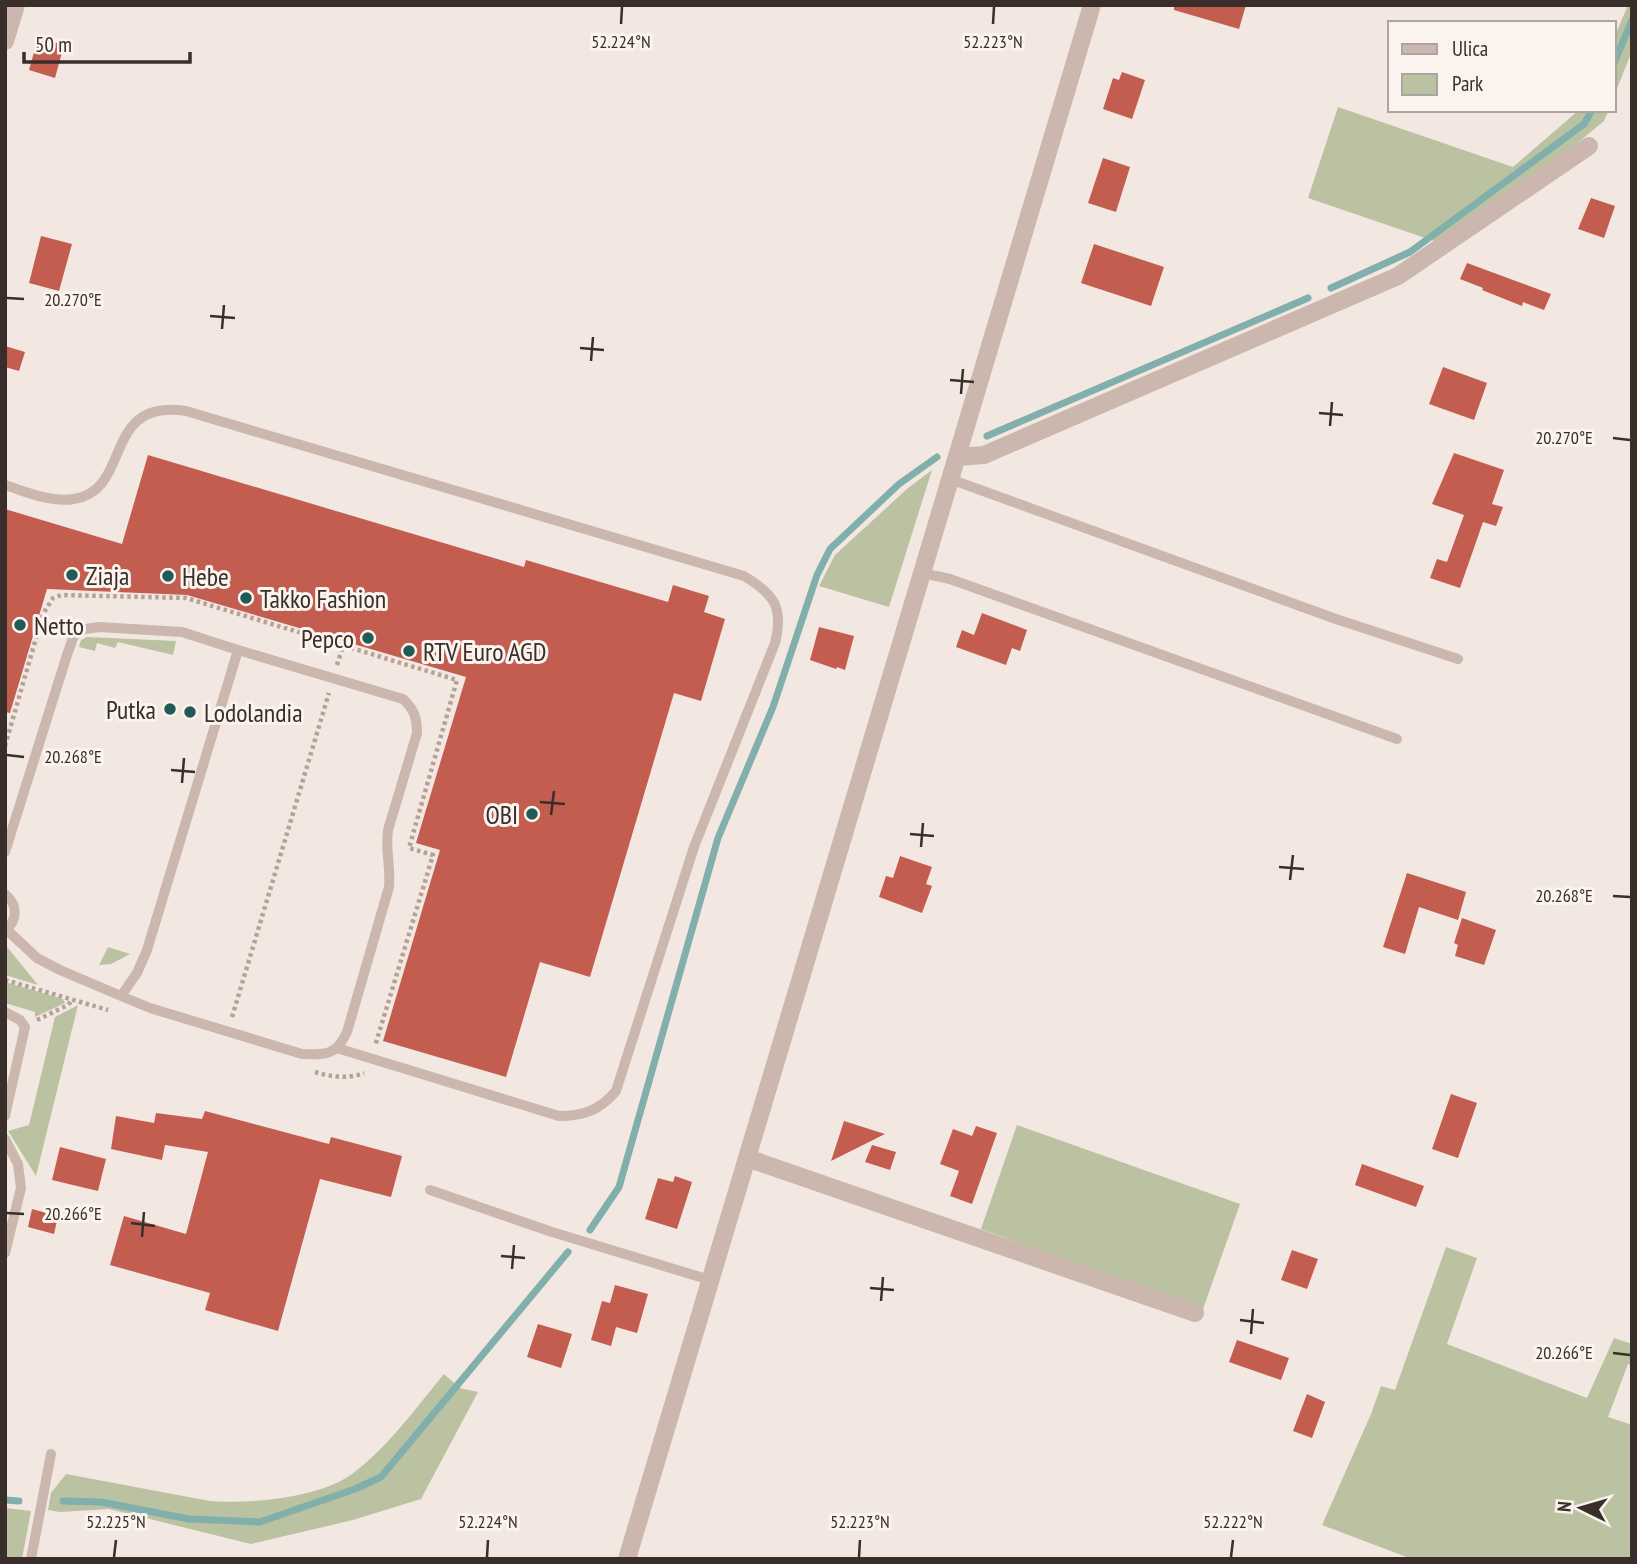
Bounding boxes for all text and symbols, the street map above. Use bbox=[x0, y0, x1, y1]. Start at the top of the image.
scale bar bbox=[24, 21, 191, 65]
legend bbox=[1388, 21, 1616, 112]
text: 52.224°N bbox=[591, 30, 651, 53]
text: 52.223°N bbox=[963, 30, 1023, 53]
text: 50 m bbox=[35, 31, 72, 58]
text: Ulica bbox=[1452, 35, 1488, 62]
text: Park bbox=[1452, 70, 1483, 97]
text: 20.270°E bbox=[44, 288, 102, 311]
text: 20.270°E bbox=[1535, 426, 1593, 449]
place label: Ziaja bbox=[86, 559, 129, 592]
place label: Hebe bbox=[182, 560, 229, 593]
marker: Ziaja bbox=[64, 567, 80, 583]
marker: Hebe bbox=[160, 568, 176, 584]
place label: Takko Fashion bbox=[260, 582, 386, 615]
marker: Takko Fashion bbox=[238, 590, 254, 606]
place label: Netto bbox=[34, 609, 84, 642]
marker: Netto bbox=[12, 617, 28, 633]
place label: Pepco bbox=[301, 622, 354, 655]
marker: Pepco bbox=[360, 630, 376, 646]
place label: RTV Euro AGD bbox=[423, 635, 546, 668]
marker: RTV Euro AGD bbox=[401, 643, 417, 659]
place label: Putka bbox=[106, 693, 156, 726]
place label: Lodolandia bbox=[204, 696, 303, 729]
marker: Putka bbox=[162, 701, 178, 717]
marker: Lodolandia bbox=[182, 704, 198, 720]
text: 20.268°E bbox=[44, 745, 102, 768]
place label: OBI bbox=[485, 798, 518, 831]
marker: OBI bbox=[524, 806, 540, 822]
text: 20.268°E bbox=[1535, 884, 1593, 907]
text: 20.266°E bbox=[44, 1202, 102, 1225]
text: 20.266°E bbox=[1535, 1341, 1593, 1364]
north arrow bbox=[1546, 1473, 1616, 1543]
text: N bbox=[1552, 1500, 1576, 1513]
text: 52.225°N bbox=[86, 1510, 146, 1533]
text: 52.224°N bbox=[458, 1510, 518, 1533]
text: 52.223°N bbox=[830, 1510, 890, 1533]
text: 52.222°N bbox=[1203, 1510, 1263, 1533]

